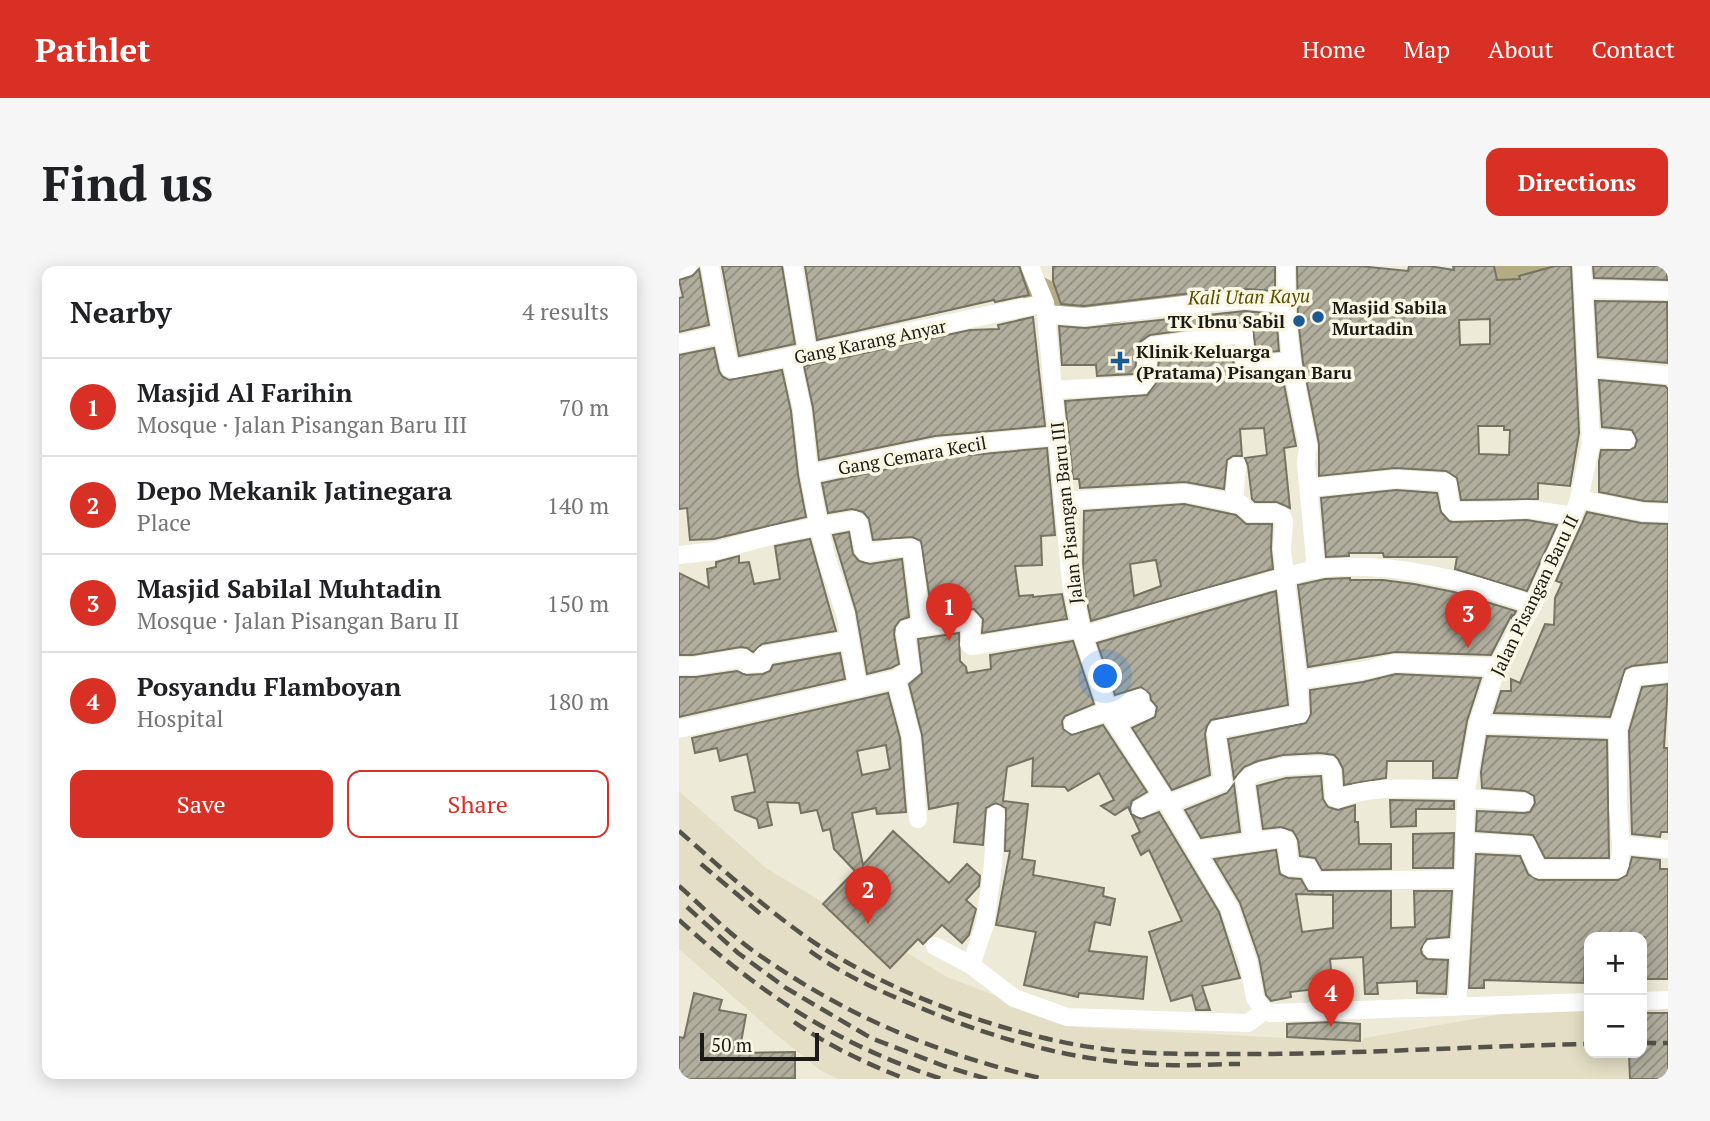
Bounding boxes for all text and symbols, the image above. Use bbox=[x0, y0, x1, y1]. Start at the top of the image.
text: Pathlet bbox=[35, 28, 150, 71]
text: Home bbox=[1302, 33, 1366, 65]
text: Map bbox=[1404, 33, 1450, 65]
text: About bbox=[1488, 33, 1554, 65]
text: Contact bbox=[1592, 33, 1675, 65]
button: Directions bbox=[1486, 148, 1668, 216]
text: Find us bbox=[42, 150, 213, 215]
water label: Kali Utan Kayu bbox=[1187, 282, 1310, 310]
text: Nearby bbox=[70, 292, 172, 332]
place label: Masjid Sabila Murtadin bbox=[1332, 295, 1447, 340]
text: 4 results bbox=[522, 296, 609, 327]
place label: TK Ibnu Sabil bbox=[1168, 309, 1285, 333]
marker: Masjid Sabila Murtadin bbox=[1310, 309, 1326, 325]
street label: Gang Karang Anyar bbox=[792, 313, 948, 369]
marker: TK Ibnu Sabil bbox=[1291, 313, 1307, 329]
place label: Klinik Keluarga (Pratama) Pisangan Baru bbox=[1136, 339, 1352, 384]
marker: Klinik Keluarga (Pratama) Pisangan Baru bbox=[1110, 351, 1130, 371]
text: Masjid Al Farihin bbox=[137, 375, 353, 409]
text: 1 bbox=[87, 392, 100, 423]
text: 70 m bbox=[559, 392, 609, 423]
text: Mosque · Jalan Pisangan Baru III bbox=[137, 409, 467, 440]
street label: Jalan Pisangan Baru III bbox=[1045, 421, 1087, 605]
street label: Gang Cemara Kecil bbox=[836, 430, 988, 480]
text: Depo Mekanik Jatinegara bbox=[137, 473, 452, 507]
text: 2 bbox=[87, 490, 100, 521]
text: 140 m bbox=[547, 490, 609, 521]
text: Place bbox=[137, 507, 191, 538]
street label: Jalan Pisangan Baru II bbox=[1485, 510, 1583, 680]
text: Masjid Sabilal Muhtadin bbox=[137, 571, 441, 605]
pin: 1 bbox=[926, 583, 972, 641]
text: 3 bbox=[87, 588, 100, 619]
text: 150 m bbox=[547, 588, 609, 619]
pin: 3 bbox=[1445, 590, 1491, 648]
text: Mosque · Jalan Pisangan Baru II bbox=[137, 605, 459, 636]
your location bbox=[1088, 659, 1122, 693]
text: Posyandu Flamboyan bbox=[137, 669, 401, 703]
text: 4 bbox=[87, 686, 100, 717]
text: 180 m bbox=[547, 686, 609, 717]
text: Hospital bbox=[137, 703, 223, 734]
button: Save bbox=[70, 770, 333, 838]
button: Share bbox=[347, 770, 609, 838]
pin: 2 bbox=[845, 866, 891, 924]
map controls bbox=[1584, 932, 1647, 1058]
button: + bbox=[1584, 932, 1647, 995]
pin: 4 bbox=[1308, 969, 1354, 1027]
button: − bbox=[1584, 995, 1647, 1058]
scale bar bbox=[700, 1030, 819, 1062]
text: 50 m bbox=[711, 1032, 752, 1057]

